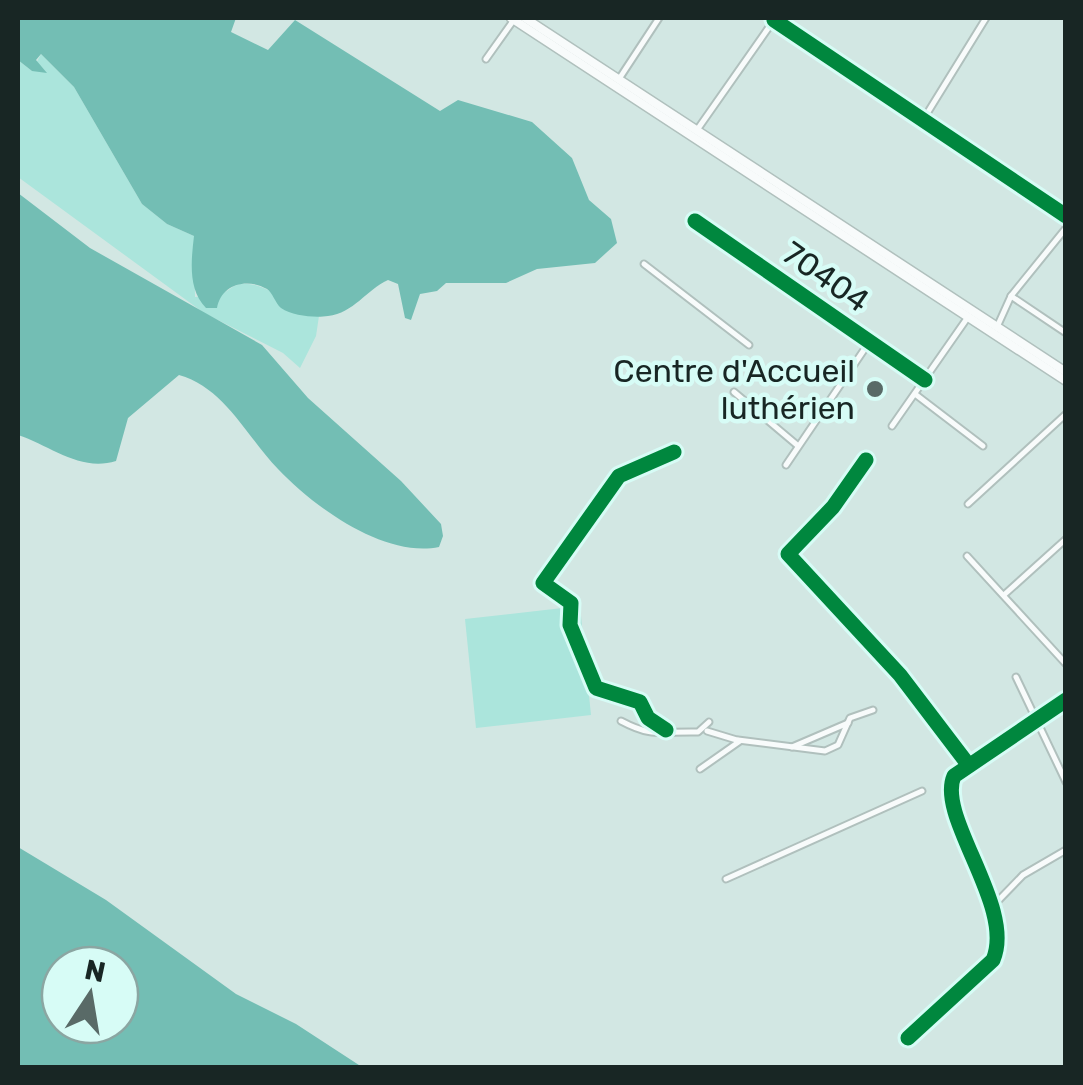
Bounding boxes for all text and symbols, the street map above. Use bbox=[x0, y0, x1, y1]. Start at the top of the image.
street label: 70404 bbox=[775, 234, 877, 320]
place label: Centre d'Accueil luthérien bbox=[613, 352, 855, 427]
marker: Centre d'Accueil luthérien bbox=[864, 378, 886, 400]
north arrow bbox=[40, 945, 140, 1045]
text: N bbox=[82, 953, 108, 989]

